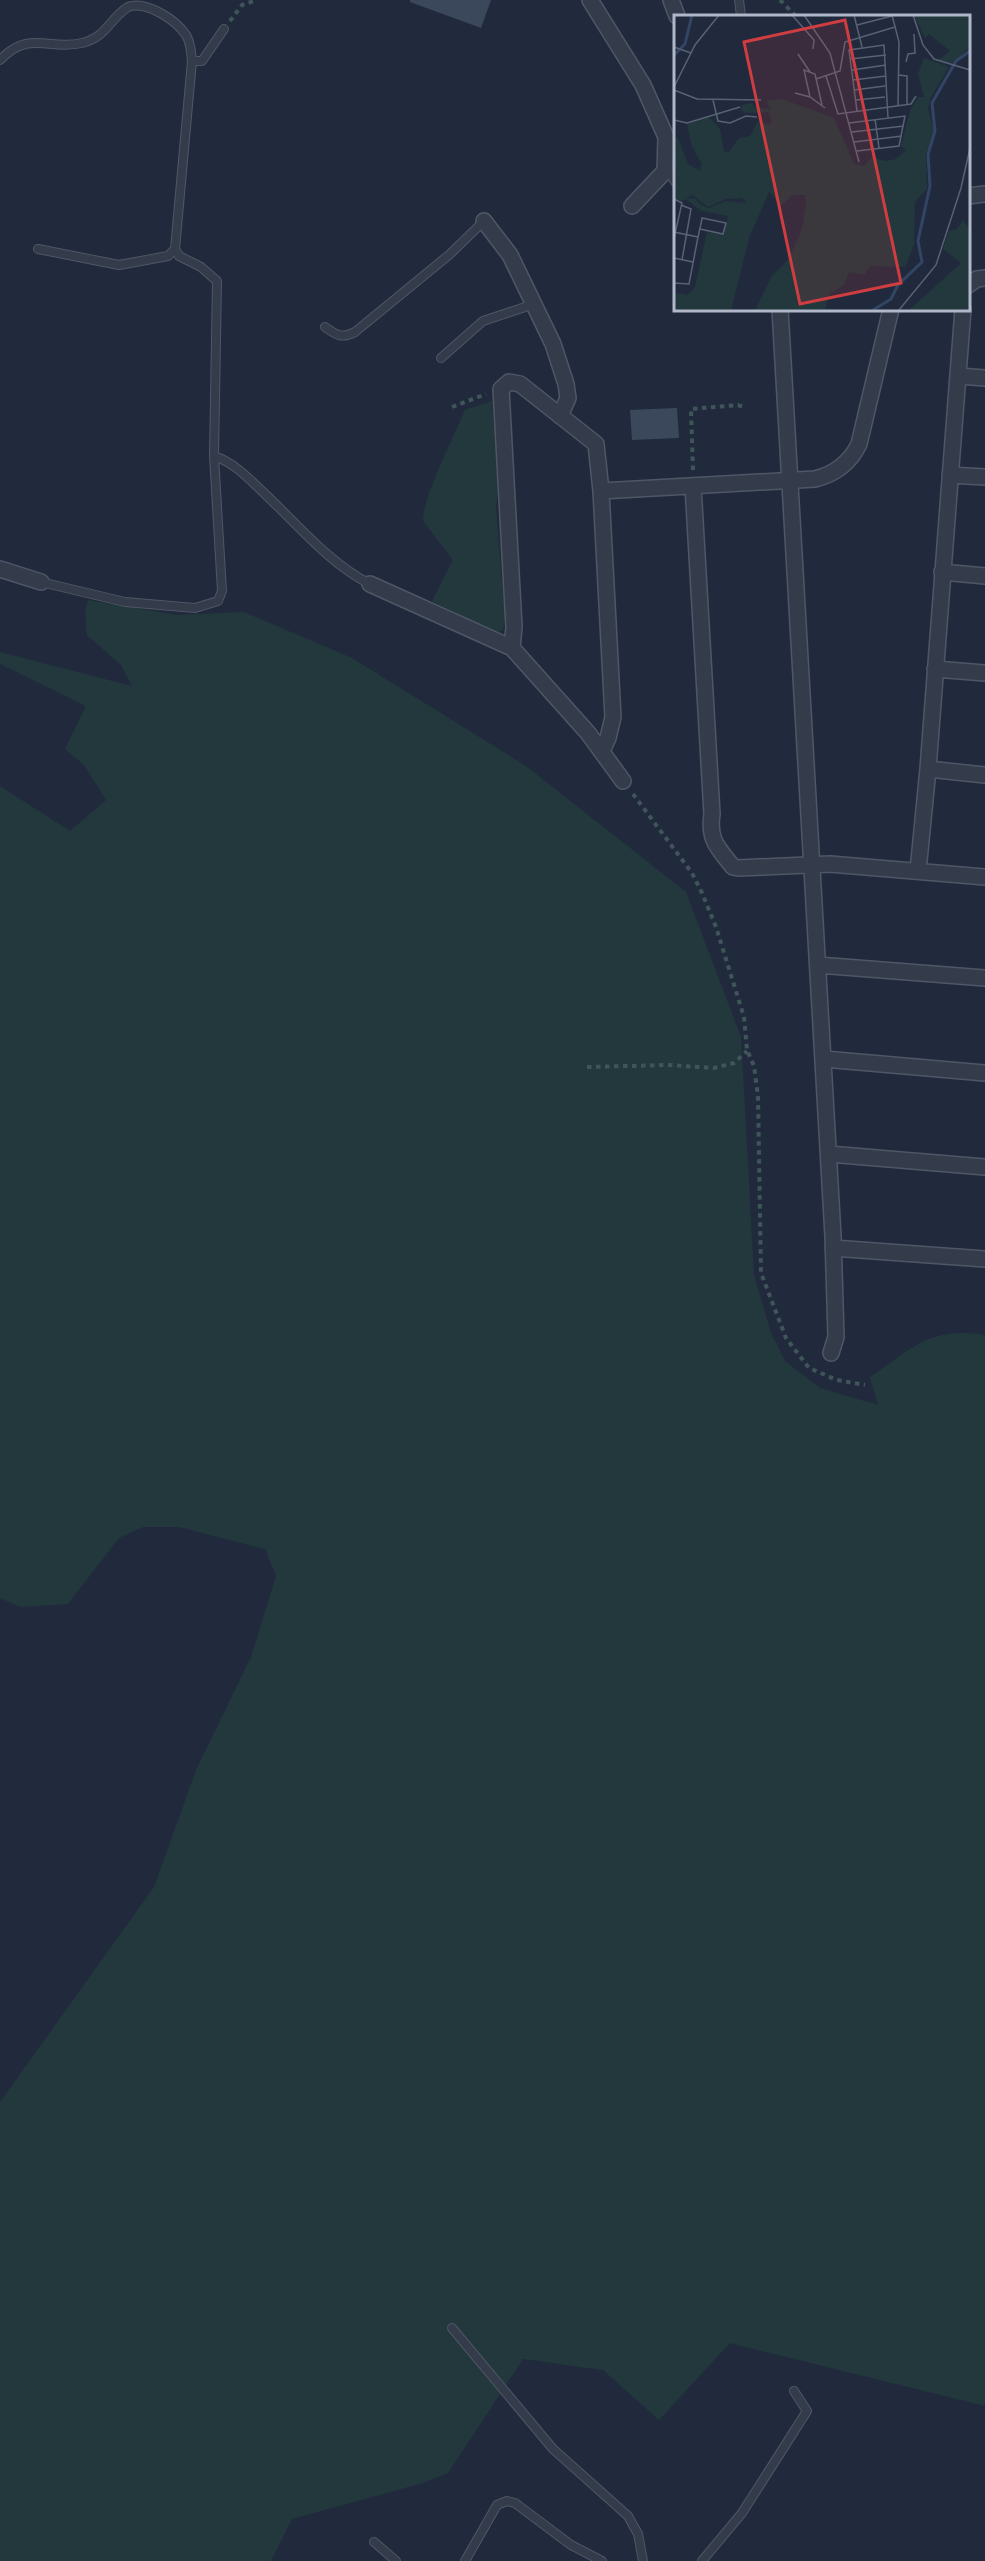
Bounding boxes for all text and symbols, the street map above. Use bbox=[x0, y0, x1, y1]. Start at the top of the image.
inset map bbox=[674, 15, 970, 310]

